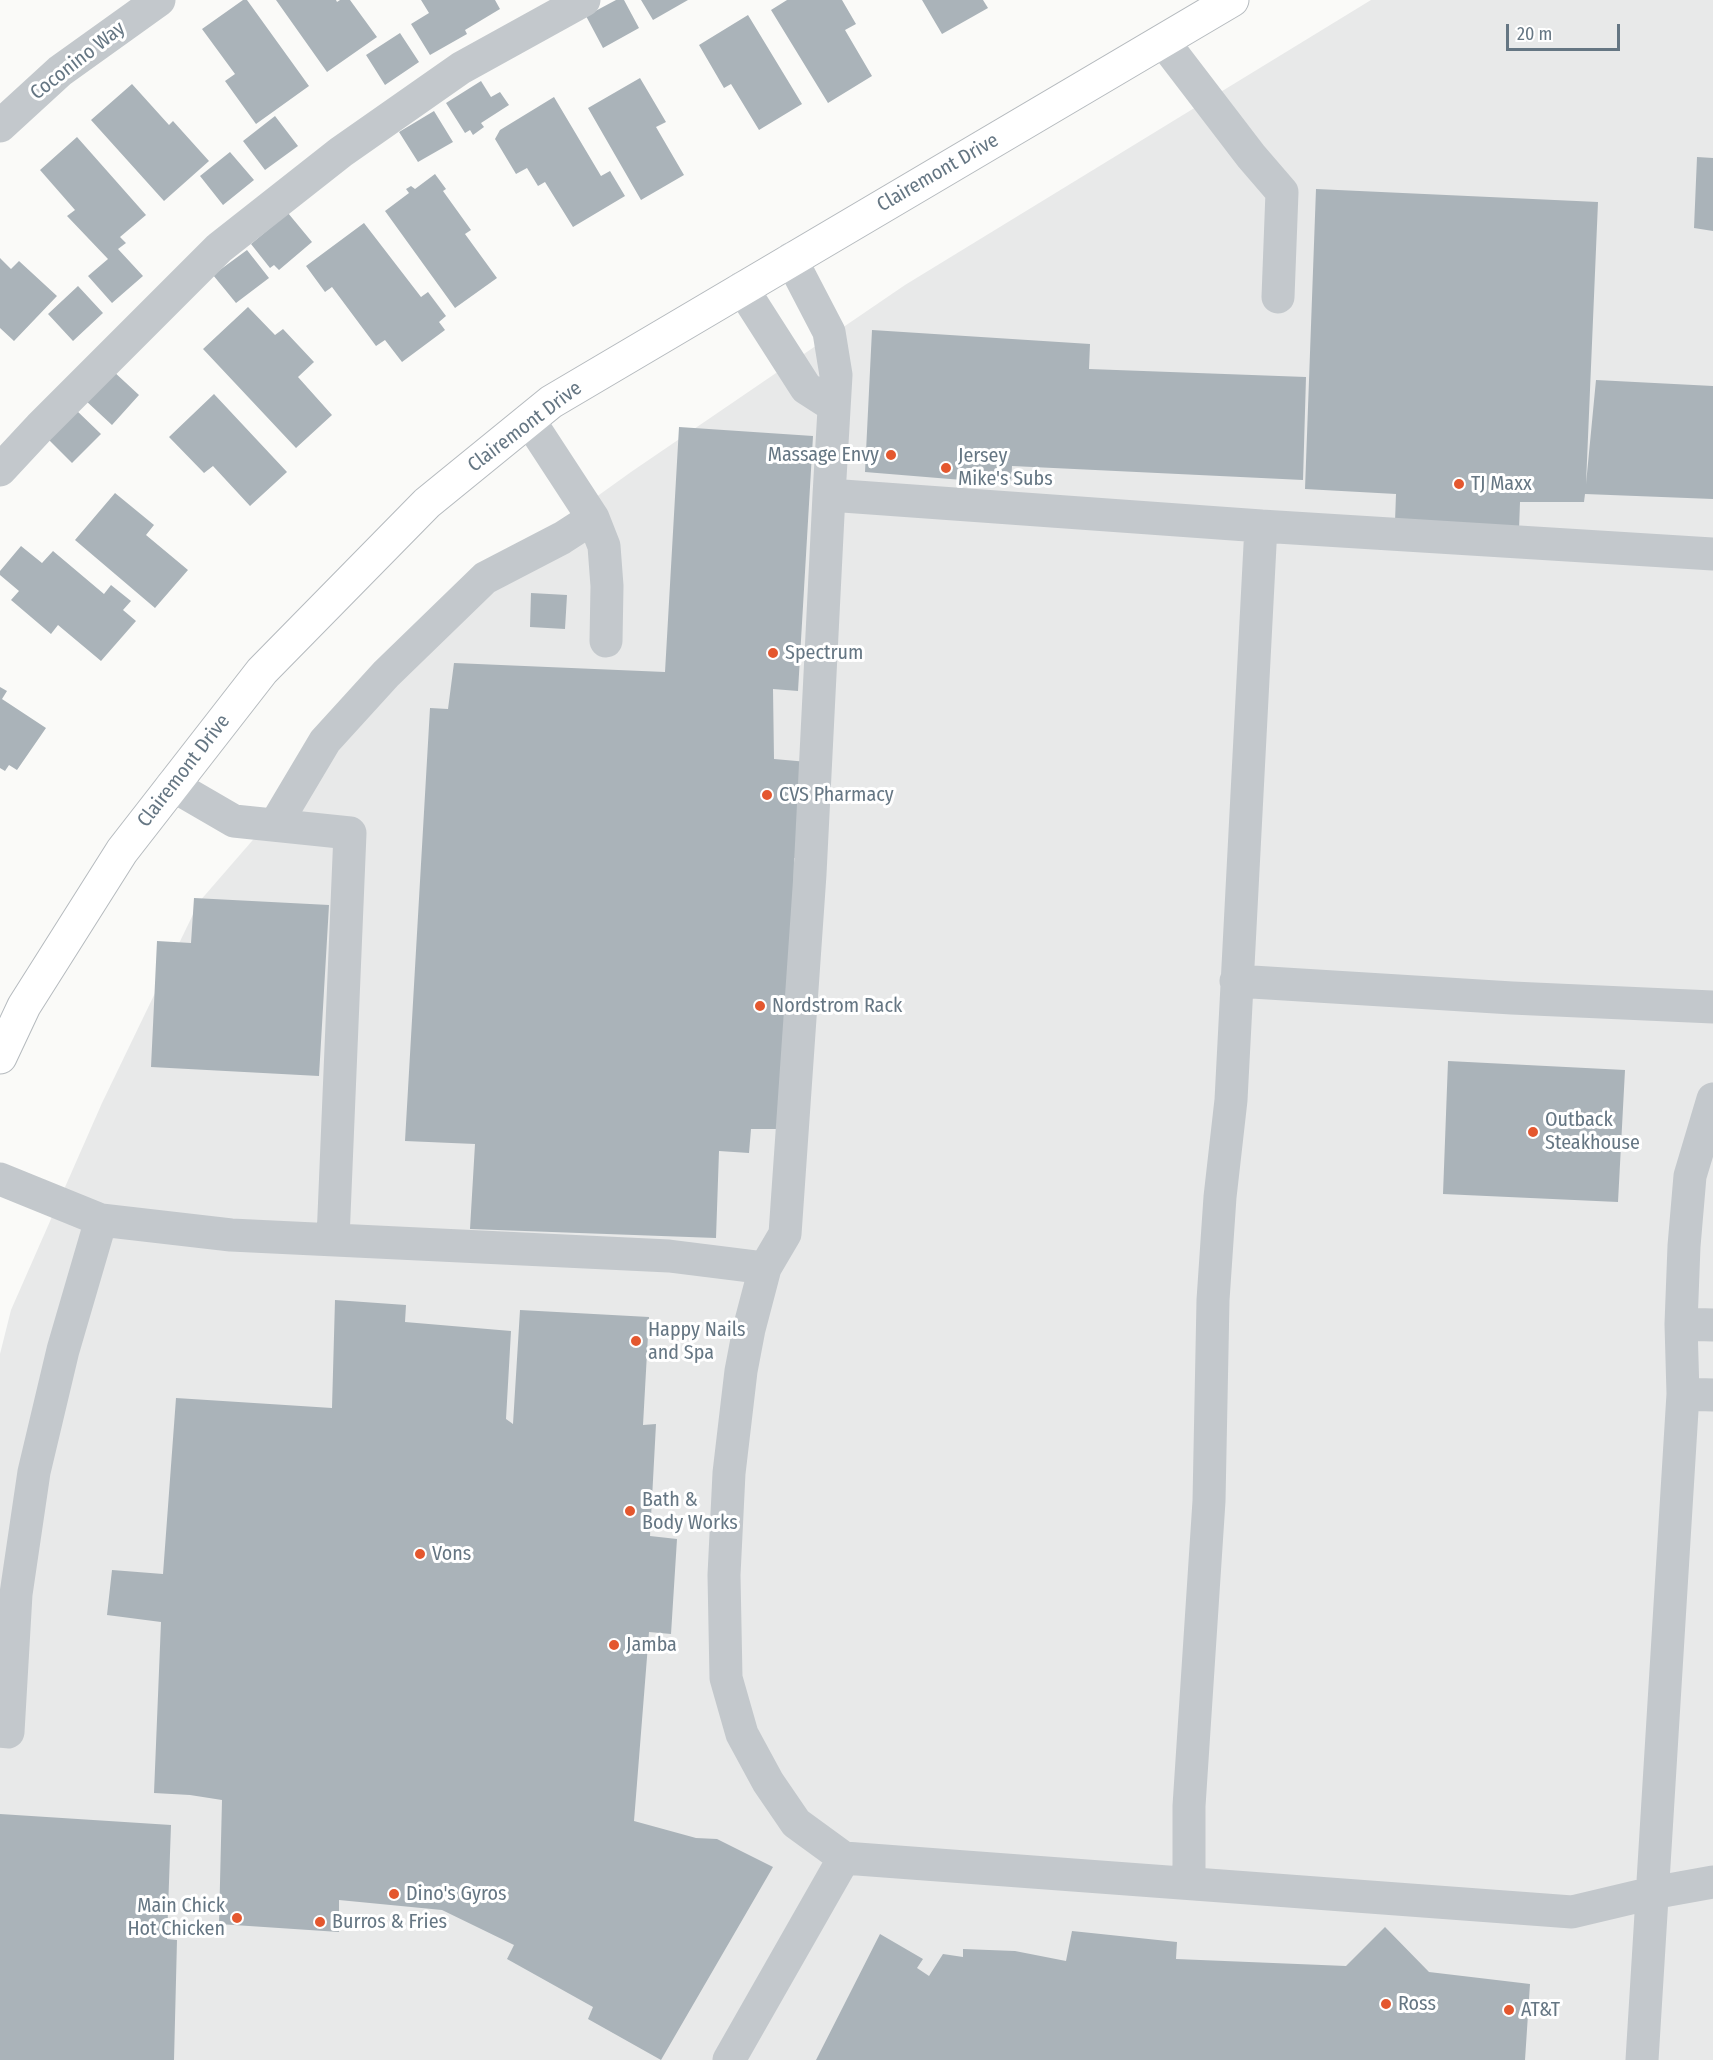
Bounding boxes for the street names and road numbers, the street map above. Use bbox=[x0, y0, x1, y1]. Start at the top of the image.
street label: Coconino Way bbox=[26, 17, 130, 105]
street label: Clairemont Drive bbox=[873, 129, 1003, 217]
street label: Clairemont Drive bbox=[463, 376, 587, 478]
street label: Clairemont Drive bbox=[133, 710, 235, 832]

